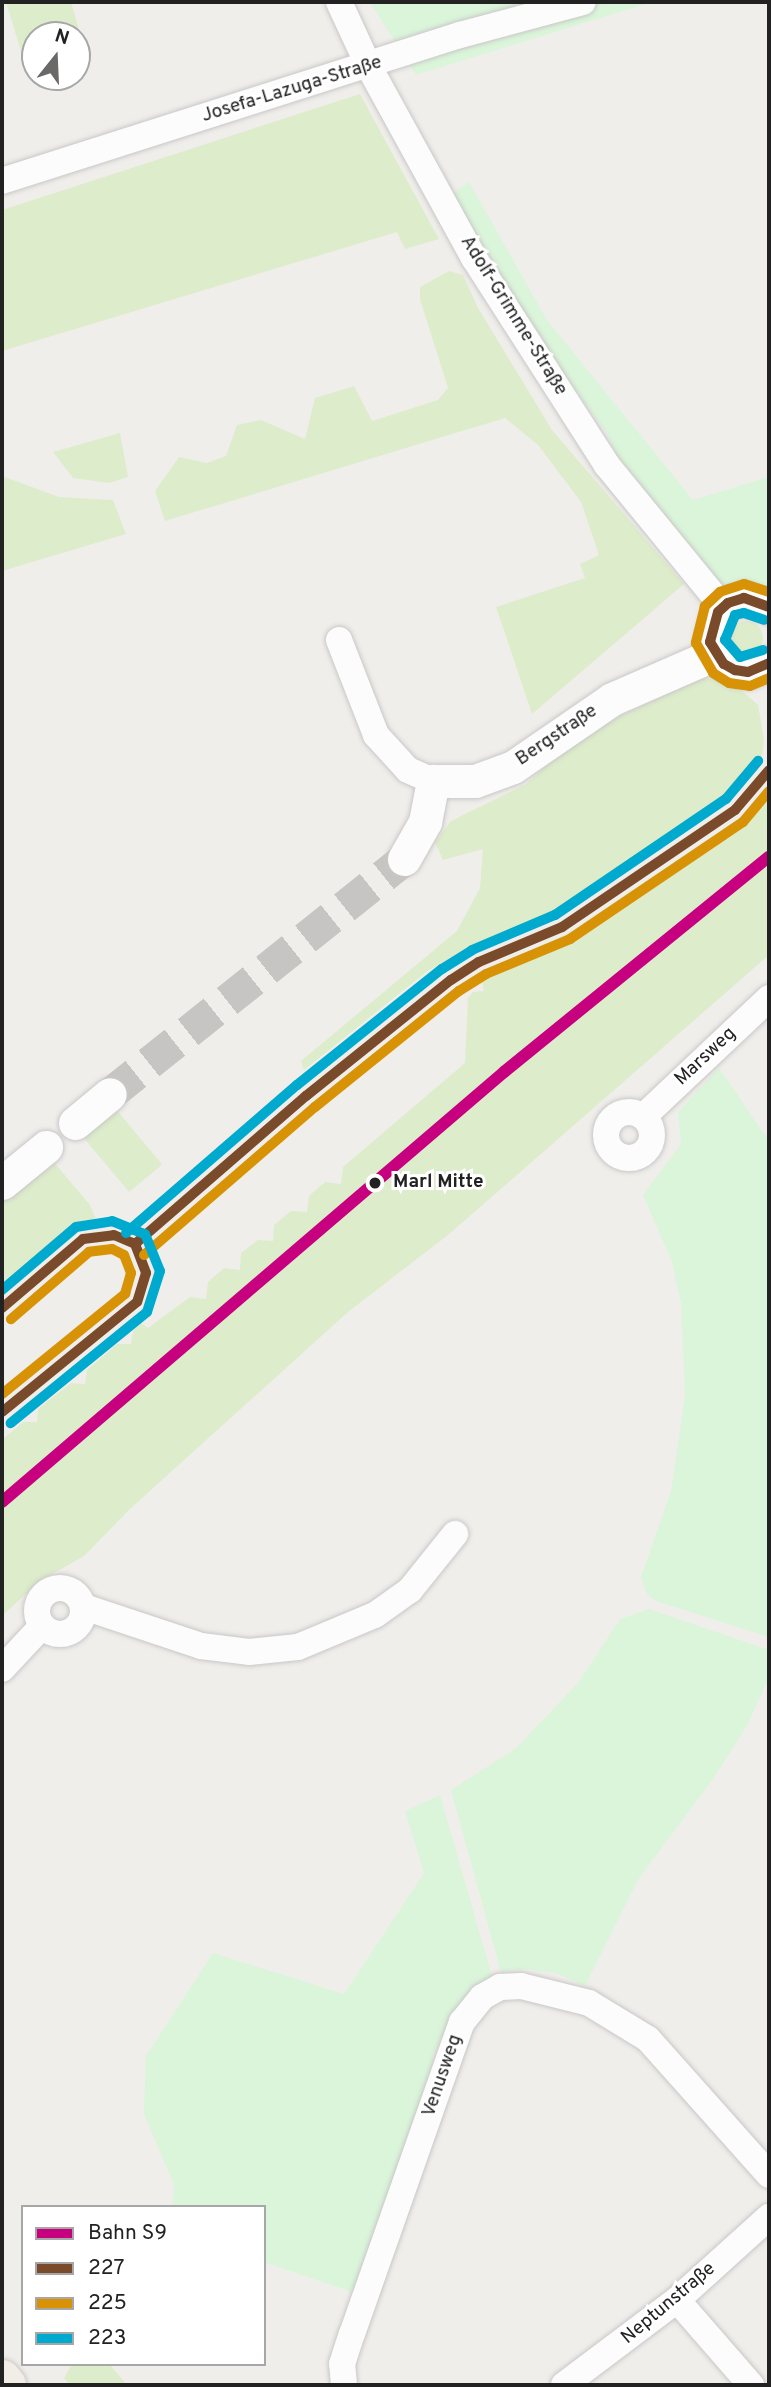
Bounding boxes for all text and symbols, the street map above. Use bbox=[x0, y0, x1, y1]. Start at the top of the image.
north arrow bbox=[21, 21, 91, 91]
text: N bbox=[52, 24, 72, 51]
street label: Josefa-Lazuga-Straße bbox=[199, 52, 385, 128]
street label: Adolf-Grimme-Straße bbox=[455, 232, 571, 400]
street label: Bergstraße bbox=[512, 700, 602, 772]
street label: Marsweg bbox=[671, 1023, 741, 1091]
marker: Marl Mitte bbox=[363, 1171, 387, 1195]
place label: Marl Mitte bbox=[393, 1172, 484, 1194]
street label: Venusweg bbox=[418, 2032, 468, 2120]
legend bbox=[21, 2205, 266, 2366]
text: Bahn S9 bbox=[88, 2220, 167, 2247]
text: 227 bbox=[88, 2255, 124, 2282]
street label: Neptunstraße bbox=[617, 2258, 721, 2350]
text: 225 bbox=[88, 2290, 127, 2317]
text: 223 bbox=[88, 2325, 126, 2352]

